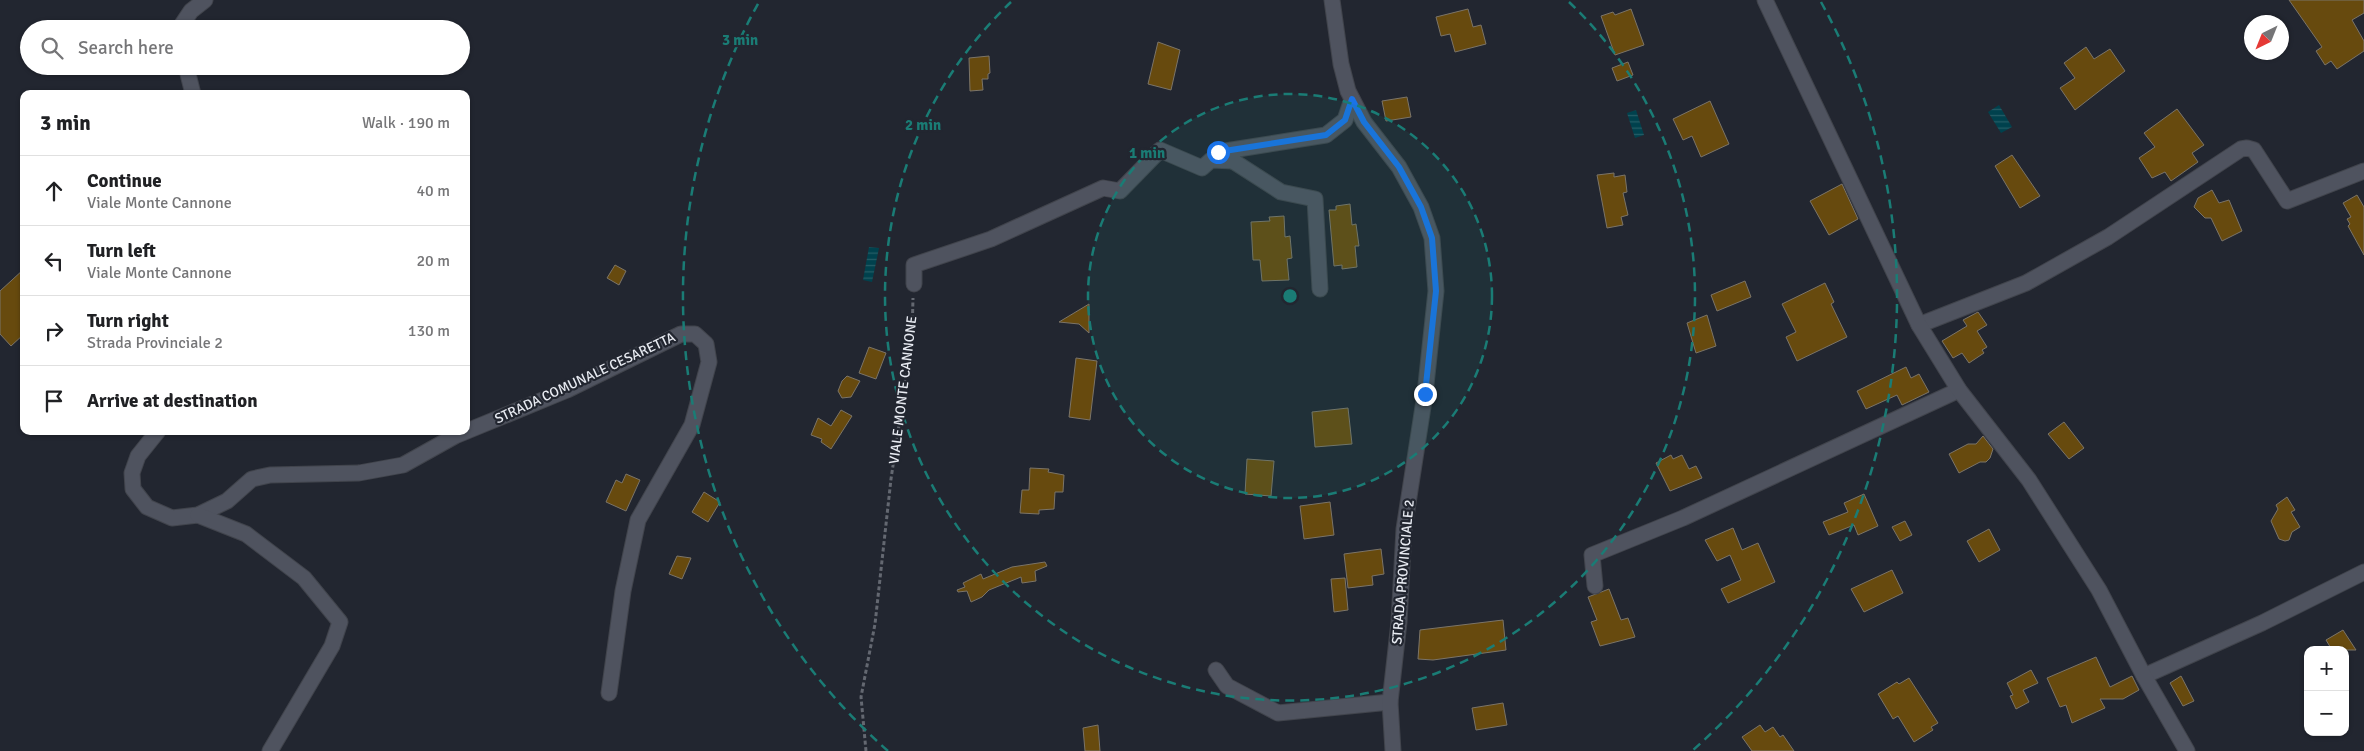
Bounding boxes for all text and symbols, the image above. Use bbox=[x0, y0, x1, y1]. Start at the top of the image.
north arrow bbox=[2244, 15, 2289, 60]
search box bbox=[20, 20, 470, 75]
text: 3 min bbox=[722, 31, 758, 49]
icon: search bbox=[38, 34, 66, 62]
text: Search here bbox=[78, 36, 174, 60]
text: 3 min bbox=[40, 110, 91, 136]
text: Walk · 190 m bbox=[362, 113, 450, 133]
text: 2 min bbox=[905, 116, 941, 134]
route start bbox=[1207, 141, 1230, 164]
text: 1 min bbox=[1129, 144, 1165, 162]
text: Continue bbox=[87, 169, 162, 193]
icon: ahead bbox=[40, 177, 68, 205]
text: 40 m bbox=[416, 181, 450, 201]
text: Viale Monte Cannone bbox=[87, 193, 232, 213]
text: Turn left bbox=[87, 239, 156, 263]
icon: left bbox=[40, 247, 68, 275]
text: 20 m bbox=[416, 251, 450, 271]
text: Viale Monte Cannone bbox=[87, 263, 232, 283]
centre of rings bbox=[1281, 287, 1299, 305]
text: Turn right bbox=[87, 309, 169, 333]
street label: VIALE MONTE CANNONE bbox=[885, 315, 921, 465]
icon: right bbox=[40, 317, 68, 345]
text: 130 m bbox=[408, 321, 450, 341]
street label: STRADA COMUNALE CESARETTA bbox=[492, 328, 678, 427]
text: Strada Provinciale 2 bbox=[87, 333, 223, 353]
route end bbox=[1414, 383, 1437, 406]
icon: arrive bbox=[40, 387, 68, 415]
text: Arrive at destination bbox=[87, 389, 258, 413]
street label: STRADA PROVINCIALE 2 bbox=[1388, 499, 1418, 645]
map controls bbox=[2304, 646, 2349, 736]
button: + bbox=[2304, 646, 2349, 691]
button: − bbox=[2304, 691, 2349, 736]

